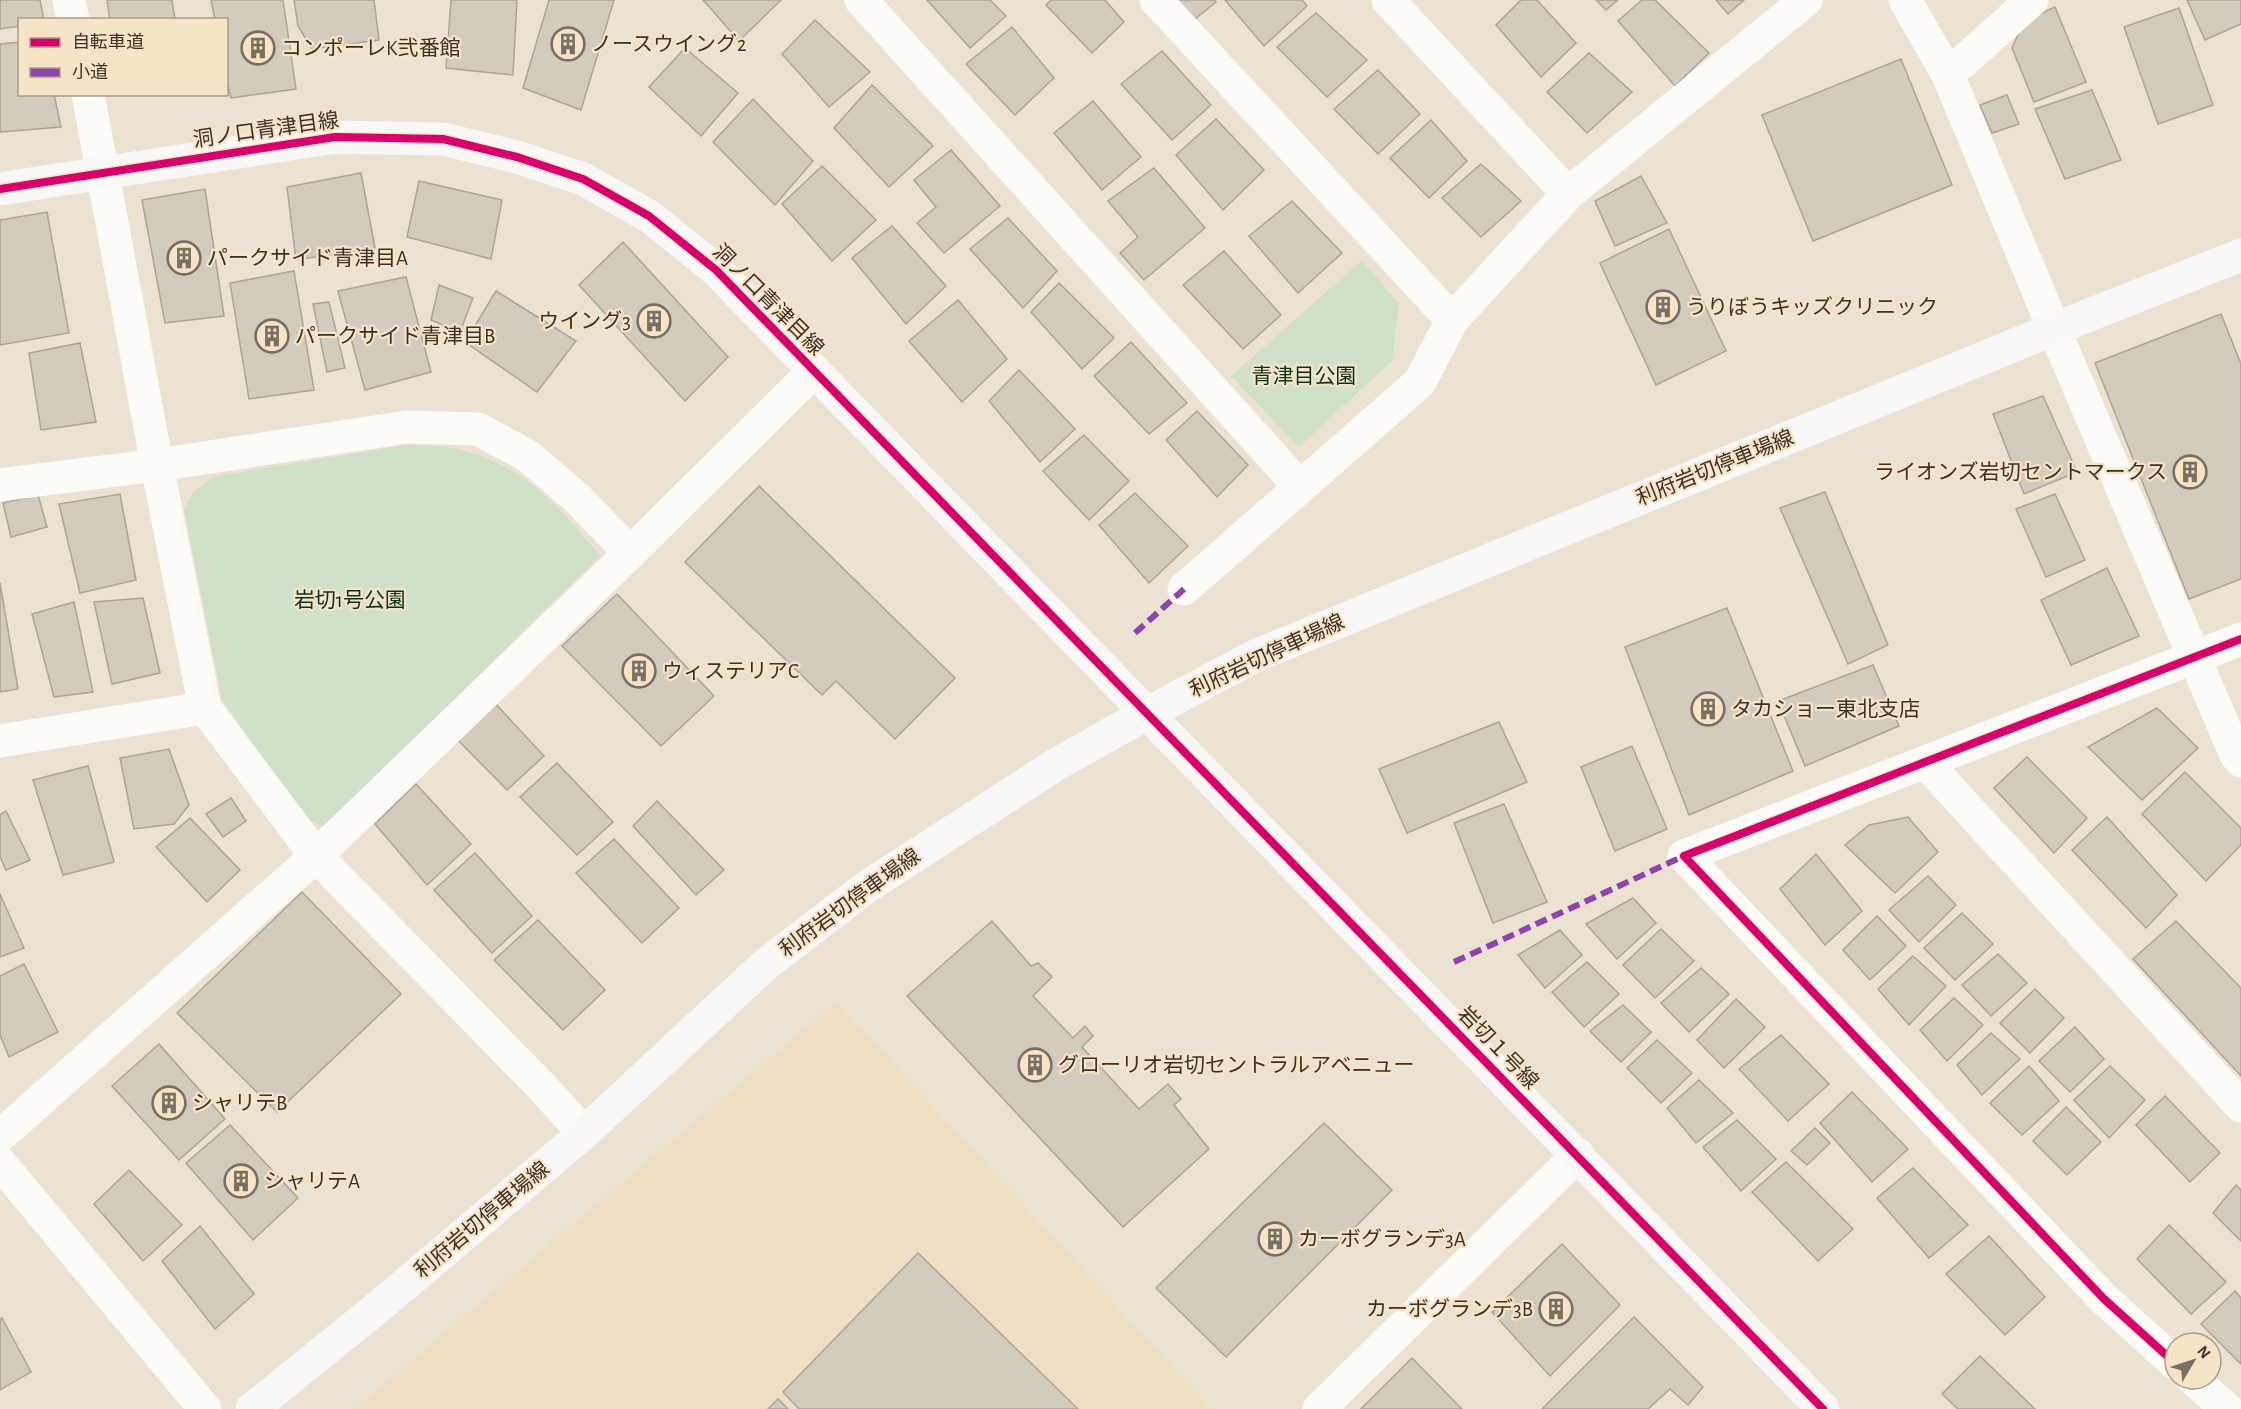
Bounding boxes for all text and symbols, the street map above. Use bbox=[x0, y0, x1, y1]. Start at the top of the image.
legend bbox=[18, 18, 228, 96]
building icon: ノースウイング2 bbox=[550, 26, 586, 62]
building icon: コンポーレK弐番館 bbox=[240, 30, 276, 66]
text: 自転車道 bbox=[72, 32, 144, 52]
place label: ノースウイング2 bbox=[591, 33, 747, 55]
place label: コンポーレK弐番館 bbox=[281, 37, 461, 59]
text: 小道 bbox=[72, 62, 108, 82]
street label: 洞ノ口青津目線 bbox=[192, 108, 340, 151]
building icon: パークサイド青津目A bbox=[166, 240, 202, 276]
street label: 洞ノ口青津目線 bbox=[709, 240, 828, 359]
place label: パークサイド青津目A bbox=[207, 247, 408, 269]
building icon: うりぼうキッズクリニック bbox=[1645, 289, 1681, 325]
place label: うりぼうキッズクリニック bbox=[1686, 295, 1938, 318]
building icon: ウイング3 bbox=[636, 303, 672, 339]
place label: ウイング3 bbox=[538, 310, 631, 332]
building icon: パークサイド青津目B bbox=[254, 318, 290, 354]
place label: パークサイド青津目B bbox=[295, 325, 495, 347]
park label: 青津目公園 bbox=[1252, 365, 1357, 387]
street label: 利府岩切停車場線 bbox=[1633, 426, 1797, 509]
building icon: ライオンズ岩切セントマークス bbox=[2172, 454, 2208, 490]
place label: ライオンズ岩切セントマークス bbox=[1874, 460, 2167, 483]
park label: 岩切1号公園 bbox=[294, 589, 406, 611]
street label: 利府岩切停車場線 bbox=[1186, 610, 1348, 701]
building icon: ウィステリアC bbox=[621, 653, 657, 689]
place label: ウィステリアC bbox=[662, 661, 799, 682]
building icon: タカショー東北支店 bbox=[1690, 691, 1726, 727]
place label: タカショー東北支店 bbox=[1731, 698, 1920, 720]
street label: 利府岩切停車場線 bbox=[775, 844, 924, 961]
street label: 岩切１号線 bbox=[1454, 1002, 1543, 1093]
building icon: グローリオ岩切セントラルアベニュー bbox=[1017, 1047, 1053, 1083]
place label: グローリオ岩切セントラルアベニュー bbox=[1058, 1054, 1415, 1076]
building icon: シャリテB bbox=[151, 1085, 187, 1121]
place label: シャリテB bbox=[192, 1093, 287, 1114]
street label: 利府岩切停車場線 bbox=[410, 1157, 553, 1282]
building icon: シャリテA bbox=[223, 1163, 259, 1199]
place label: シャリテA bbox=[264, 1171, 360, 1192]
building icon: カーボグランデ3A bbox=[1257, 1221, 1293, 1257]
place label: カーボグランデ3A bbox=[1298, 1228, 1466, 1250]
building icon: カーボグランデ3B bbox=[1538, 1291, 1574, 1327]
place label: カーボグランデ3B bbox=[1366, 1298, 1533, 1320]
north arrow bbox=[2163, 1331, 2223, 1391]
text: N bbox=[2194, 1343, 2214, 1362]

